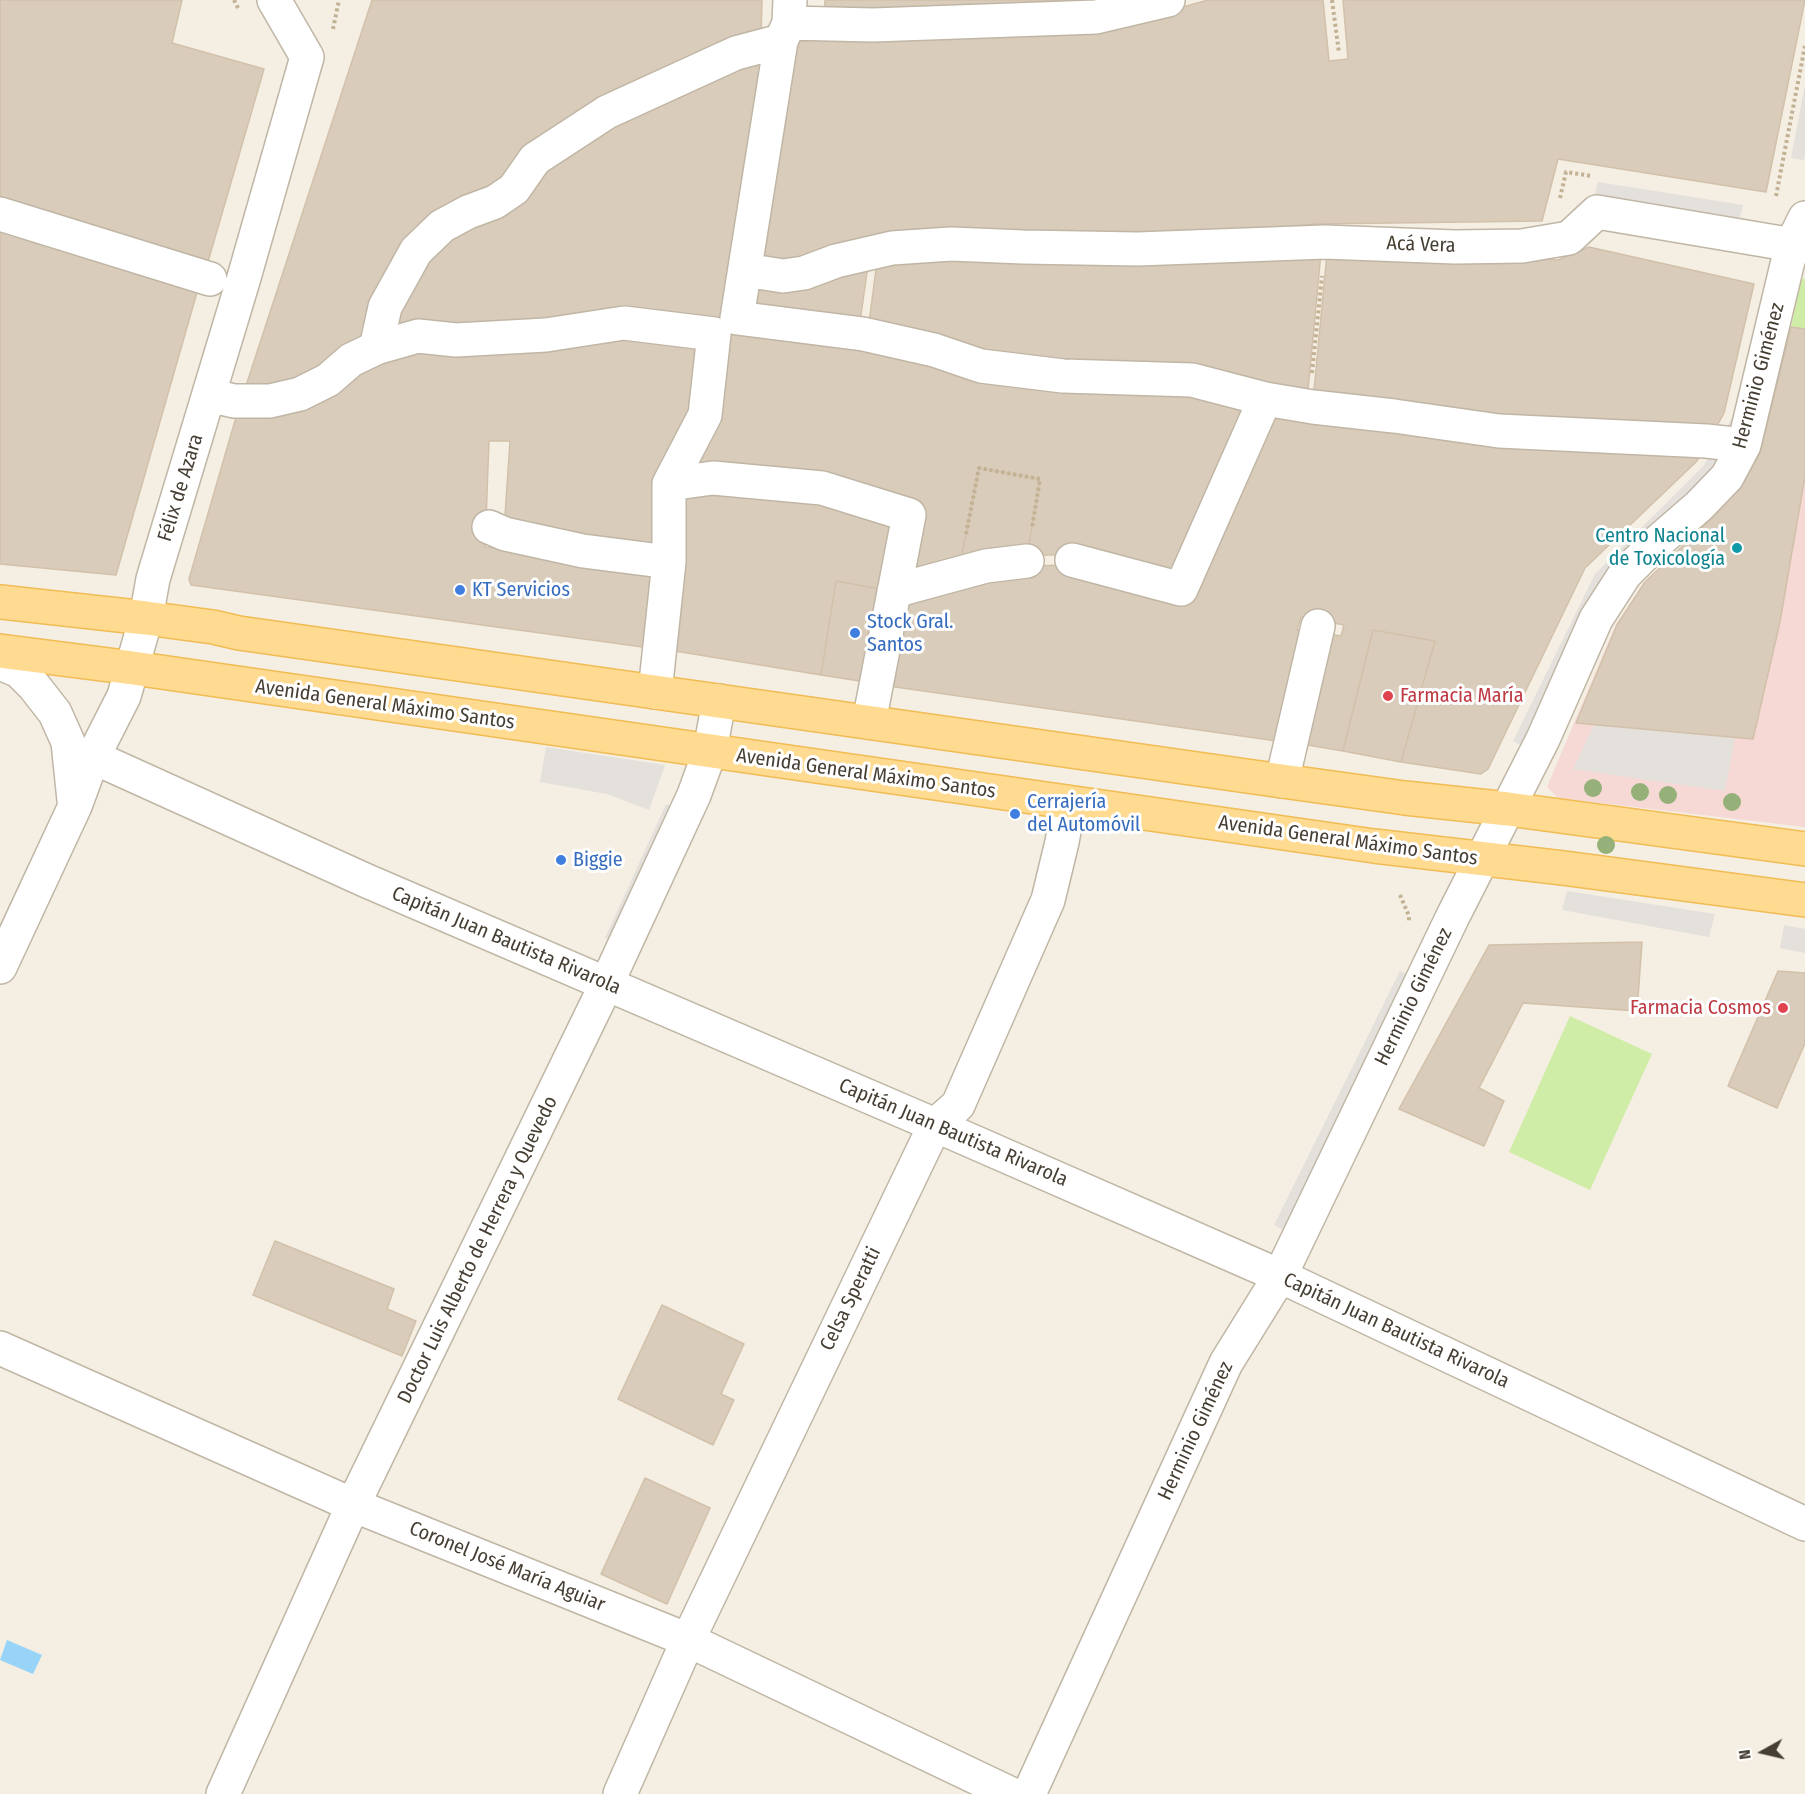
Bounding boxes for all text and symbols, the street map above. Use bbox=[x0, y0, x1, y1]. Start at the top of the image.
street label: Acá Vera bbox=[1386, 232, 1456, 258]
street label: Herminio Giménez bbox=[1728, 300, 1790, 452]
street label: Félix de Azara bbox=[153, 431, 209, 545]
place label: Centro Nacional de Toxicología bbox=[1595, 524, 1725, 571]
marker: Centro Nacional de Toxicología bbox=[1730, 541, 1744, 555]
place label: KT Servicios bbox=[472, 578, 570, 602]
marker: KT Servicios bbox=[453, 583, 467, 597]
place label: Stock Gral. Santos bbox=[867, 610, 953, 657]
marker: Stock Gral. Santos bbox=[848, 626, 862, 640]
street label: Avenida General Máximo Santos bbox=[254, 675, 516, 735]
place label: Farmacia María bbox=[1400, 684, 1523, 708]
marker: Farmacia María bbox=[1381, 689, 1395, 703]
street label: Avenida General Máximo Santos bbox=[735, 744, 997, 804]
place label: Cerrajería del Automóvil bbox=[1027, 790, 1140, 837]
marker: Cerrajería del Automóvil bbox=[1008, 807, 1022, 821]
street label: Avenida General Máximo Santos bbox=[1217, 811, 1479, 871]
place label: Biggie bbox=[573, 848, 623, 872]
marker: Biggie bbox=[554, 853, 568, 867]
street label: Capitán Juan Bautista Rivarola bbox=[388, 882, 624, 1000]
street label: Herminio Giménez bbox=[1370, 924, 1458, 1070]
place label: Farmacia Cosmos bbox=[1630, 996, 1771, 1020]
marker: Farmacia Cosmos bbox=[1776, 1001, 1790, 1015]
street label: Capitán Juan Bautista Rivarola bbox=[835, 1074, 1071, 1192]
street label: Doctor Luis Alberto de Herrera y Quevedo bbox=[393, 1092, 563, 1408]
street label: Celsa Speratti bbox=[816, 1243, 886, 1355]
street label: Capitán Juan Bautista Rivarola bbox=[1279, 1268, 1513, 1394]
street label: Herminio Giménez bbox=[1153, 1358, 1239, 1504]
street label: Coronel José María Aguiar bbox=[405, 1517, 609, 1617]
north arrow bbox=[1733, 1722, 1793, 1782]
text: N bbox=[1735, 1749, 1755, 1761]

